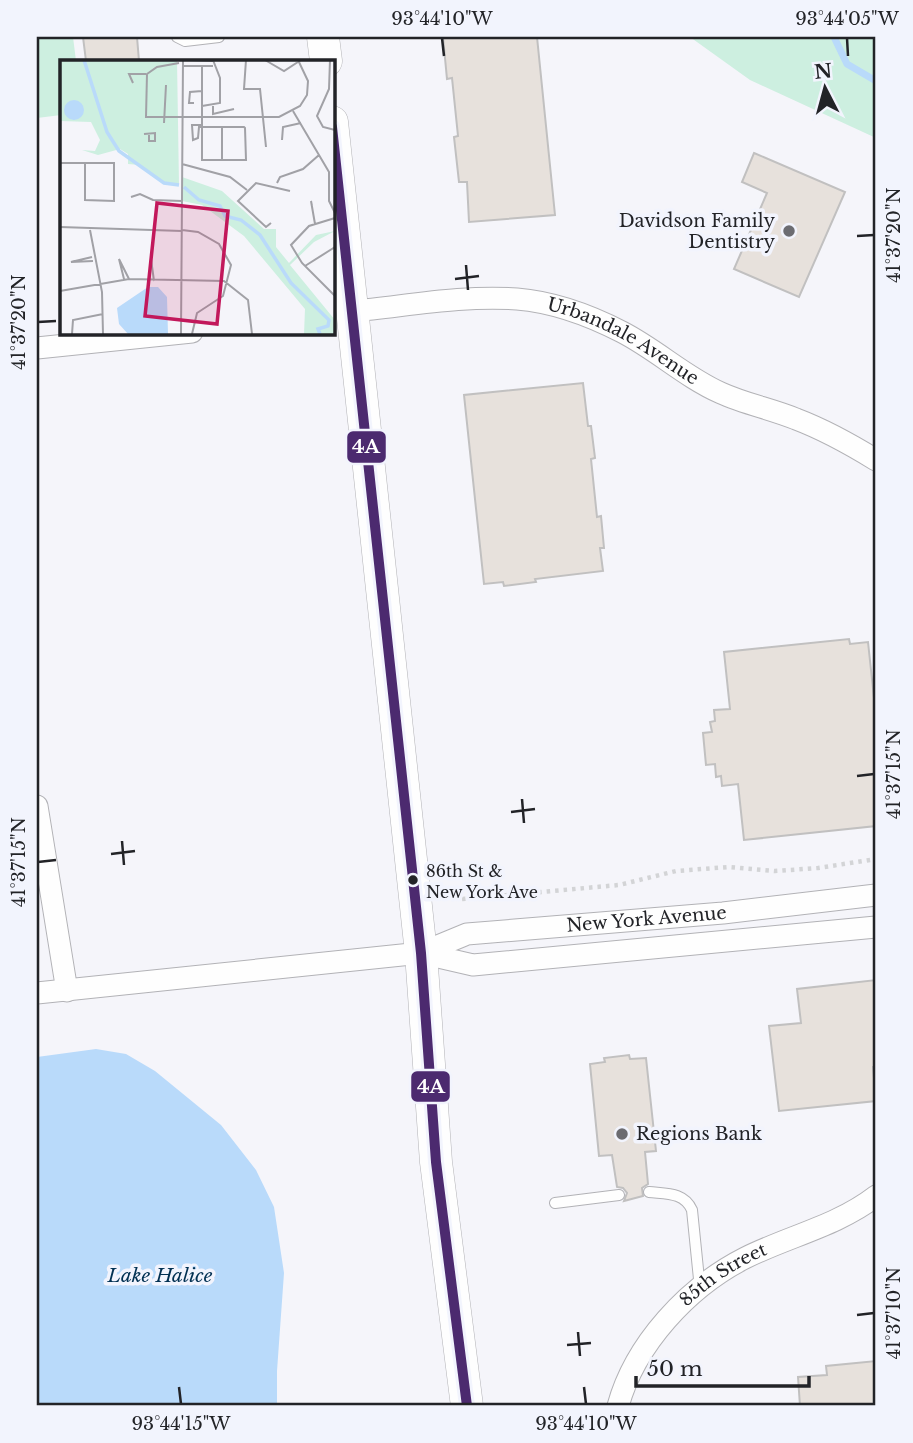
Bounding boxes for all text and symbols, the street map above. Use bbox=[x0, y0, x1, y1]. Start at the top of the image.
text: 93°44'10"W bbox=[391, 8, 494, 30]
text: 93°44'05"W bbox=[795, 8, 900, 30]
north arrow bbox=[790, 52, 860, 122]
text: N bbox=[813, 59, 833, 84]
inset map bbox=[60, 60, 334, 334]
text: 41°37'20"N bbox=[883, 187, 905, 283]
place label: Davidson Family Dentistry bbox=[619, 210, 775, 253]
marker: Davidson Family Dentistry bbox=[781, 223, 797, 239]
text: 41°37'20"N bbox=[8, 274, 30, 370]
street label: Urbandale Avenue bbox=[545, 293, 703, 390]
line badge: 4A bbox=[346, 430, 387, 464]
text: 4A bbox=[352, 435, 381, 458]
text: 41°37'15"N bbox=[883, 729, 905, 819]
text: 41°37'15"N bbox=[8, 817, 30, 907]
place label: 86th St & New York Ave bbox=[426, 861, 538, 902]
marker: 86th St & New York Ave bbox=[406, 873, 420, 887]
street label: New York Avenue bbox=[566, 902, 728, 937]
line badge: 4A bbox=[410, 1070, 451, 1103]
text: 4A bbox=[417, 1075, 446, 1098]
place label: Regions Bank bbox=[636, 1123, 762, 1145]
marker: Regions Bank bbox=[614, 1126, 630, 1142]
street label: 85th Street bbox=[675, 1238, 770, 1311]
water label: Lake Halice bbox=[107, 1264, 213, 1287]
text: 41°37'10"N bbox=[883, 1267, 905, 1359]
scale bar bbox=[636, 1345, 810, 1389]
text: 50 m bbox=[647, 1356, 703, 1382]
text: 93°44'15"W bbox=[132, 1413, 231, 1435]
text: 93°44'10"W bbox=[535, 1413, 638, 1435]

